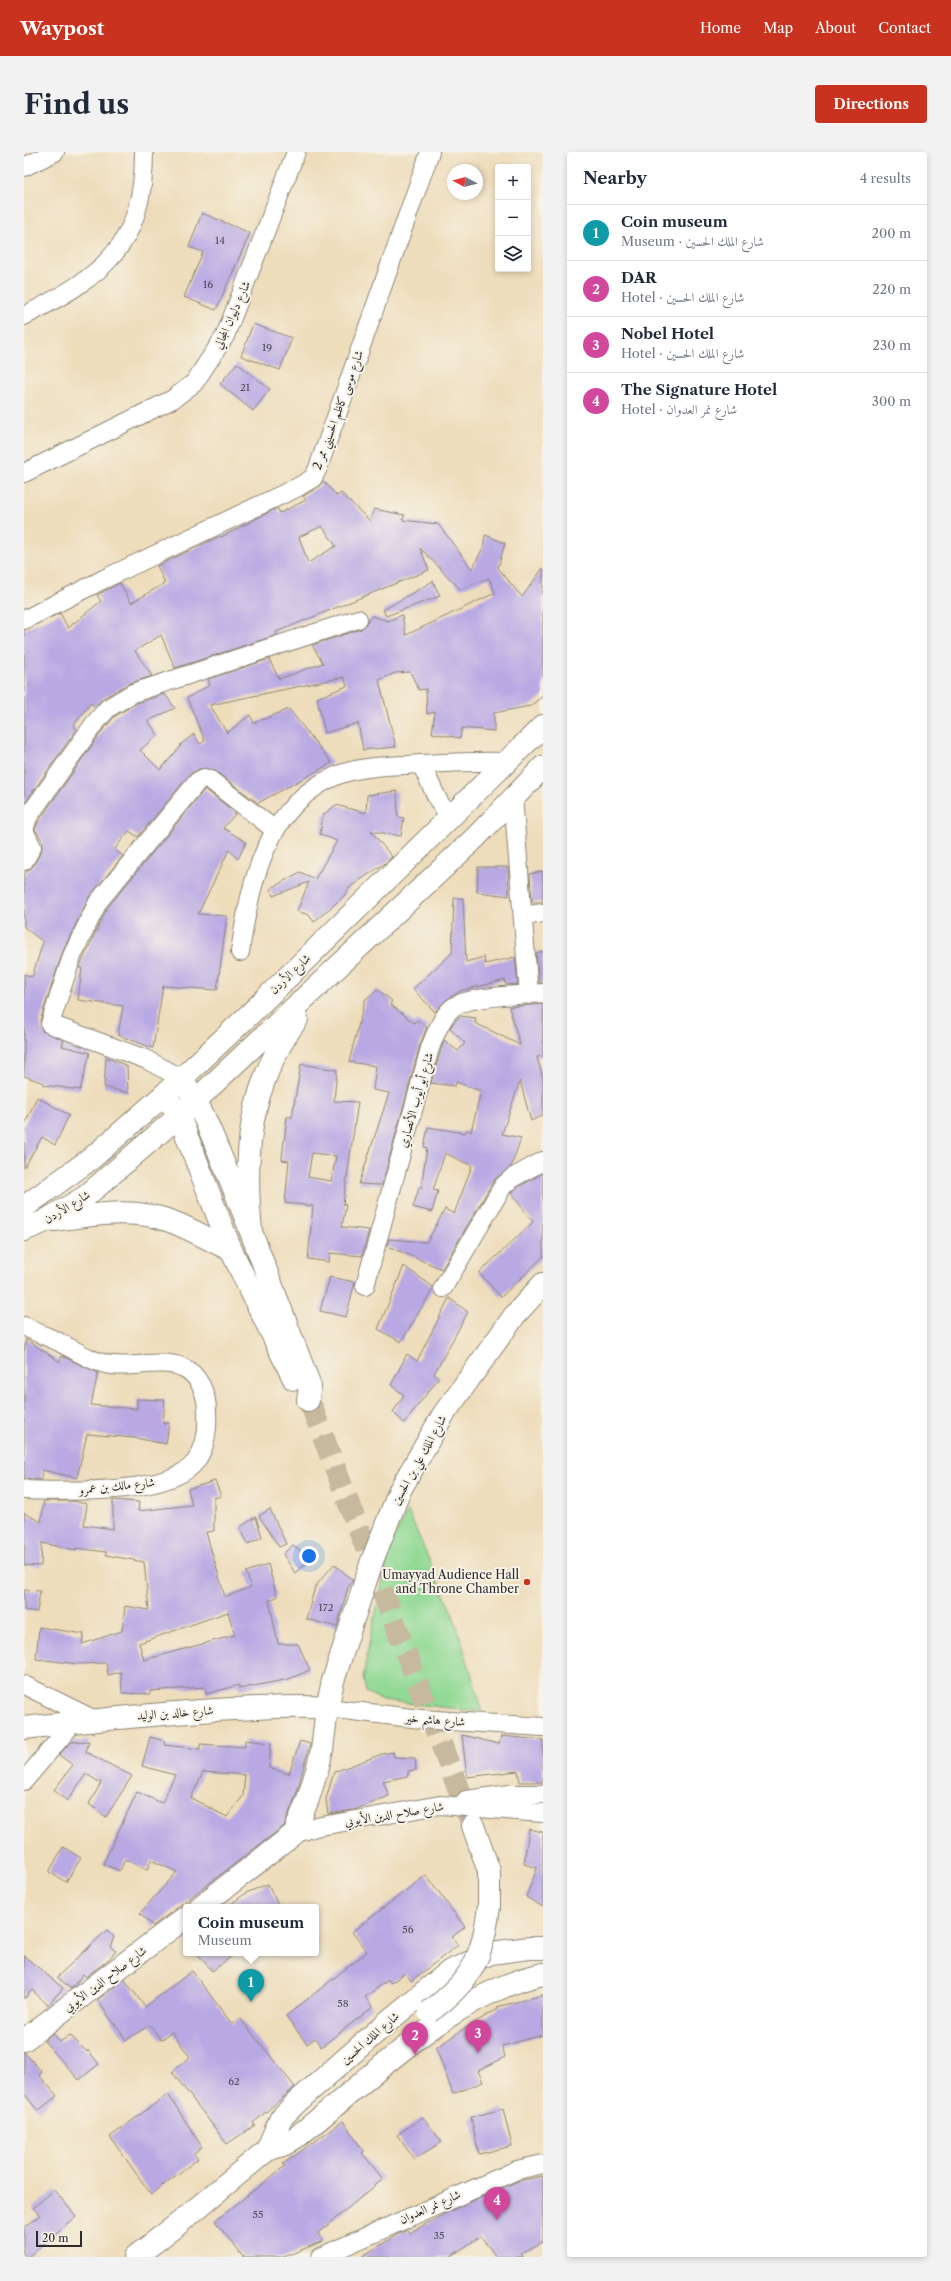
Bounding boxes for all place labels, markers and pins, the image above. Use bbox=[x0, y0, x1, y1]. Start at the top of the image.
place label: Umayyad Audience Hall and Throne Chamber bbox=[382, 1567, 519, 1596]
marker: Umayyad Audience Hall and Throne Chamber bbox=[522, 1577, 532, 1587]
pin: 1 bbox=[238, 1969, 264, 2002]
pin: 3 bbox=[465, 2020, 491, 2053]
pin: 2 bbox=[402, 2022, 428, 2055]
pin: 4 bbox=[484, 2187, 510, 2220]

